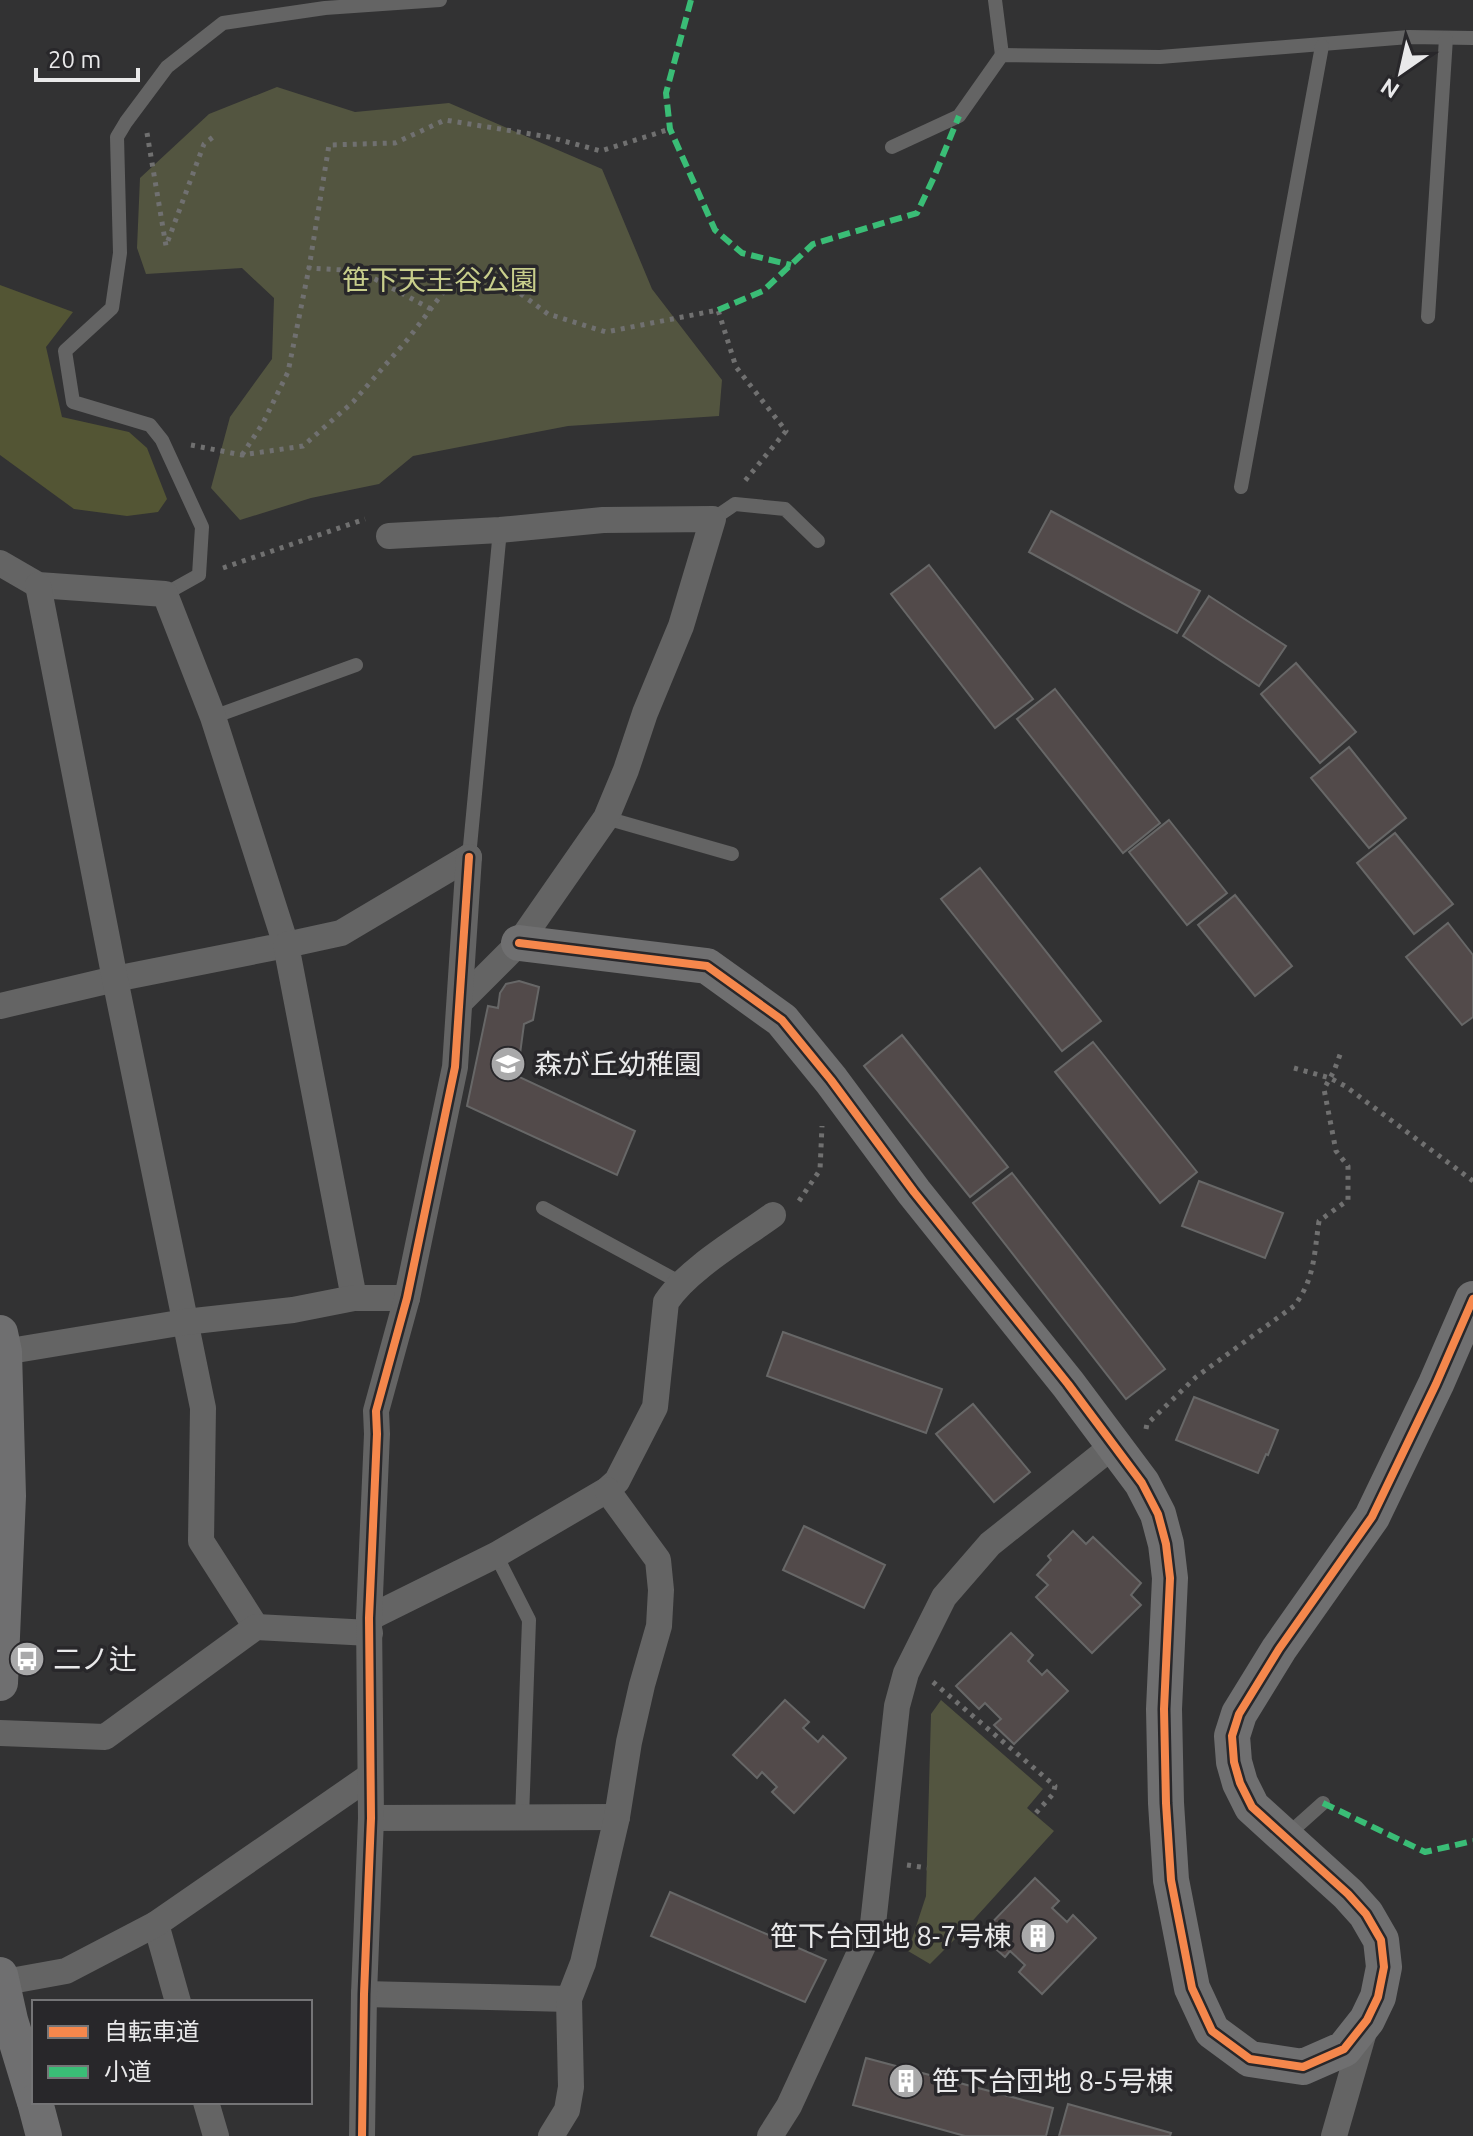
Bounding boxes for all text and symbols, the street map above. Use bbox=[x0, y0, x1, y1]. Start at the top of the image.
scale bar bbox=[36, 32, 138, 82]
north arrow bbox=[1361, 32, 1441, 112]
text: 20 m bbox=[48, 46, 101, 73]
text: N bbox=[1376, 74, 1403, 104]
park label: 笹下天王谷公園 bbox=[342, 264, 538, 295]
school or university icon: 森が丘幼稚園 bbox=[489, 1045, 527, 1083]
place label: 森が丘幼稚園 bbox=[534, 1048, 702, 1079]
bus stop icon: 二ノ辻 bbox=[8, 1640, 46, 1678]
place label: 二ノ辻 bbox=[53, 1643, 137, 1674]
building icon: 笹下台団地 8-7号棟 bbox=[1019, 1917, 1057, 1955]
place label: 笹下台団地 8-7号棟 bbox=[770, 1920, 1012, 1951]
legend bbox=[32, 2000, 312, 2104]
text: 自転車道 bbox=[104, 2018, 200, 2045]
text: 小道 bbox=[104, 2058, 152, 2085]
building icon: 笹下台団地 8-5号棟 bbox=[887, 2062, 925, 2100]
place label: 笹下台団地 8-5号棟 bbox=[932, 2065, 1174, 2096]

